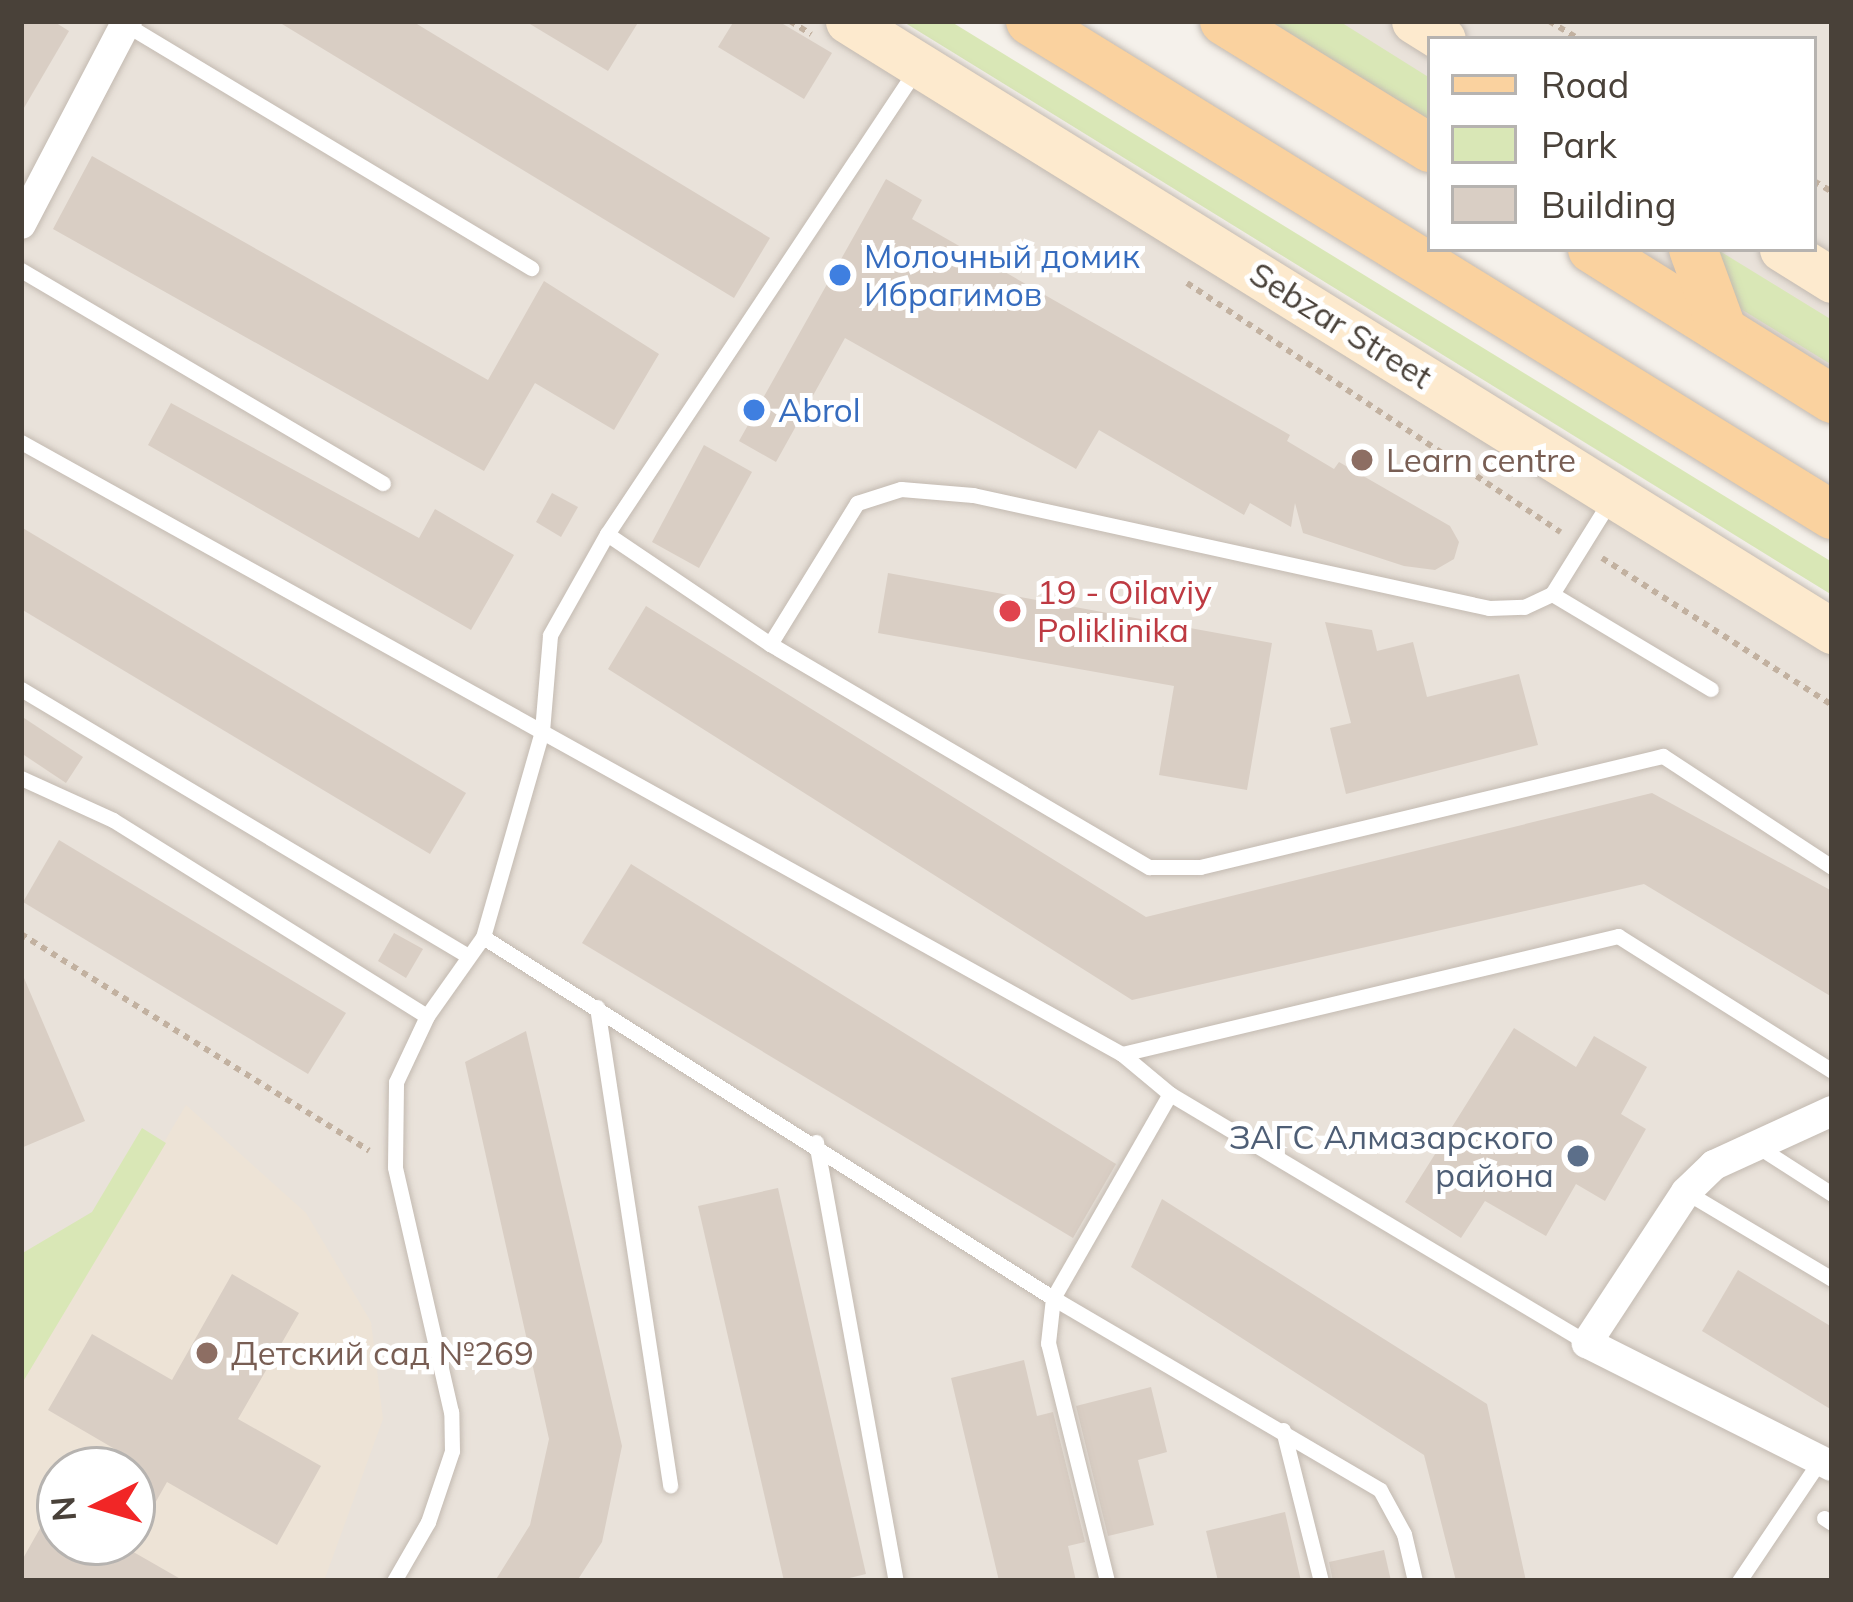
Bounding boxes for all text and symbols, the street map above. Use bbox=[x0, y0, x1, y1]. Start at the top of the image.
legend bbox=[1427, 36, 1817, 252]
text: Road bbox=[1541, 62, 1629, 107]
text: Park bbox=[1541, 122, 1617, 167]
text: Building bbox=[1541, 182, 1676, 227]
place label: Молочный домик Ибрагимов bbox=[864, 236, 1140, 314]
street label: Sebzar Street bbox=[1243, 253, 1439, 397]
marker: Молочный домик Ибрагимов bbox=[827, 262, 853, 288]
place label: Abrol bbox=[778, 390, 861, 430]
marker: Abrol bbox=[741, 397, 767, 423]
place label: Learn centre bbox=[1386, 440, 1576, 480]
marker: Learn centre bbox=[1349, 447, 1375, 473]
place label: 19 - Oilaviy Poliklinika bbox=[1037, 572, 1212, 650]
marker: 19 - Oilaviy Poliklinika bbox=[994, 595, 1026, 627]
place label: ЗАГС Алмазарского района bbox=[1229, 1117, 1554, 1195]
marker: ЗАГС Алмазарского района bbox=[1565, 1143, 1591, 1169]
place label: Детский сад №269 bbox=[231, 1333, 534, 1373]
marker: Детский сад №269 bbox=[194, 1340, 220, 1366]
north arrow bbox=[36, 1446, 156, 1566]
text: N bbox=[41, 1495, 84, 1523]

